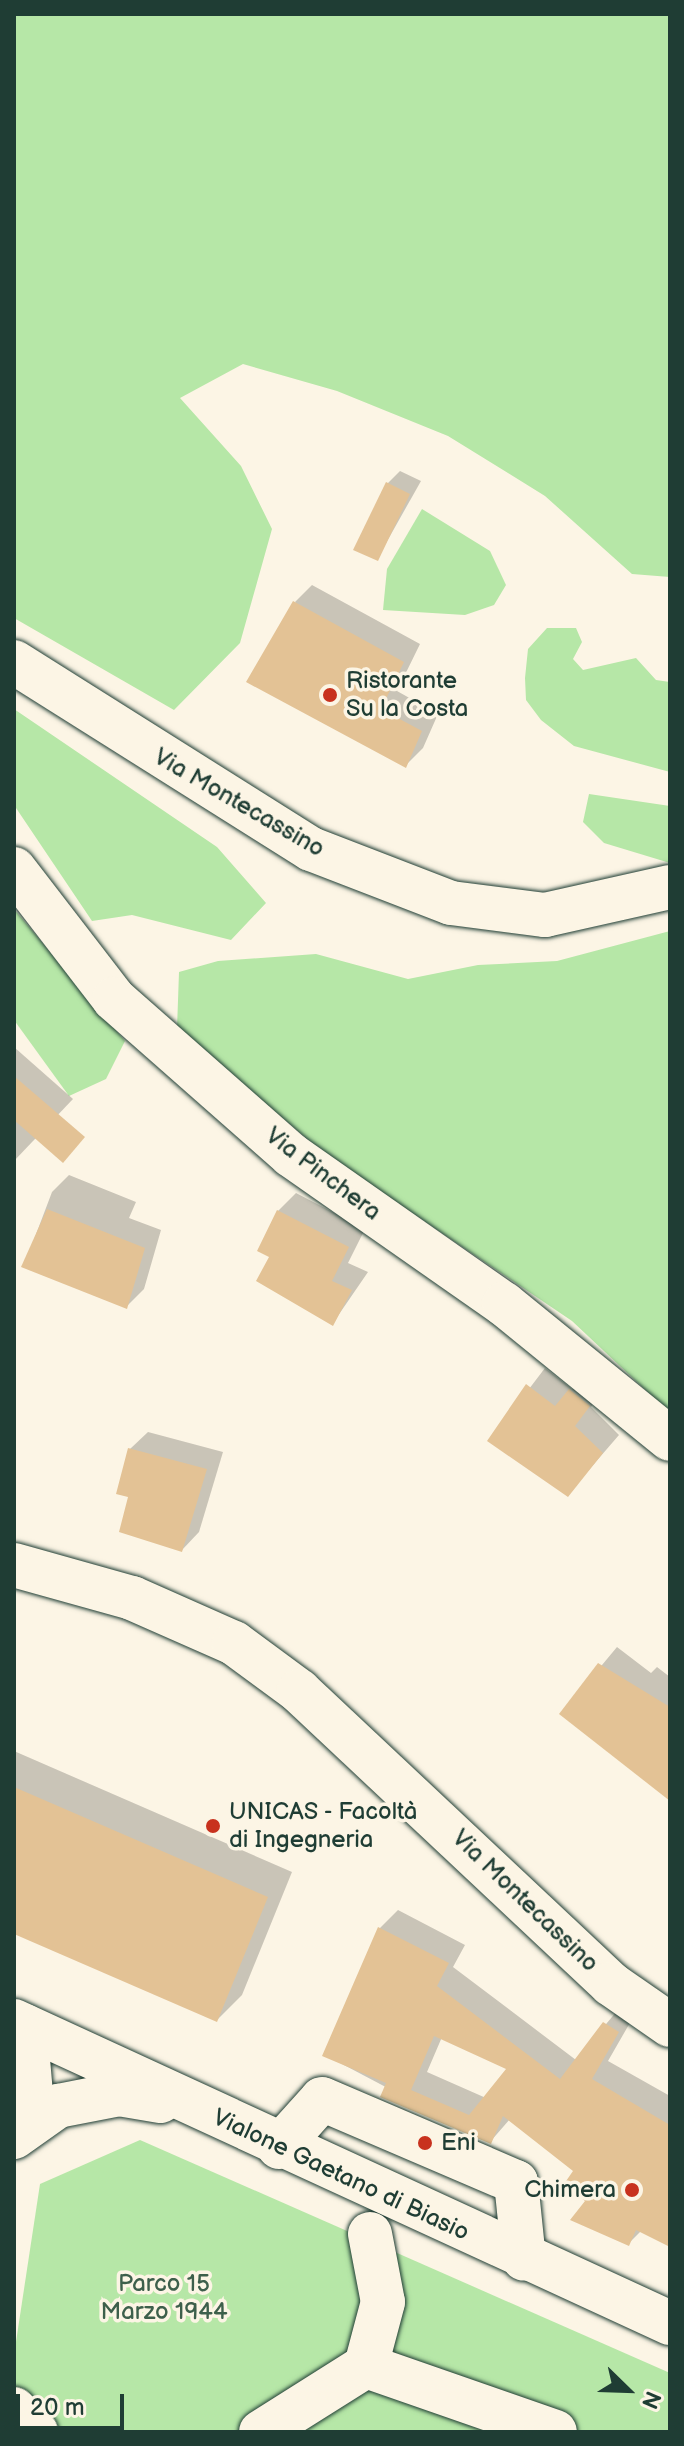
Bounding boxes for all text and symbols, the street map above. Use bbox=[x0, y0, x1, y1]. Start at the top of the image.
place label: Ristorante Su la Costa bbox=[346, 667, 468, 723]
marker: Ristorante Su la Costa bbox=[321, 686, 339, 704]
street label: Via Montecassino bbox=[149, 742, 329, 864]
street label: Via Pinchera bbox=[260, 1121, 386, 1227]
place label: UNICAS - Facoltà di Ingegneria bbox=[229, 1798, 419, 1854]
marker: UNICAS - Facoltà di Ingegneria bbox=[204, 1817, 222, 1835]
street label: Via Montecassino bbox=[446, 1824, 604, 1978]
street label: Vialone Gaetano di Biasio bbox=[208, 2103, 474, 2247]
place label: Eni bbox=[441, 2129, 476, 2157]
marker: Eni bbox=[416, 2134, 434, 2152]
place label: Chimera bbox=[524, 2176, 616, 2204]
marker: Chimera bbox=[623, 2181, 641, 2199]
park label: Parco 15 Marzo 1944 bbox=[100, 2270, 228, 2326]
north arrow bbox=[588, 2350, 668, 2430]
scale bar bbox=[20, 2378, 128, 2428]
text: N bbox=[635, 2387, 666, 2412]
text: 20 m bbox=[30, 2393, 85, 2422]

